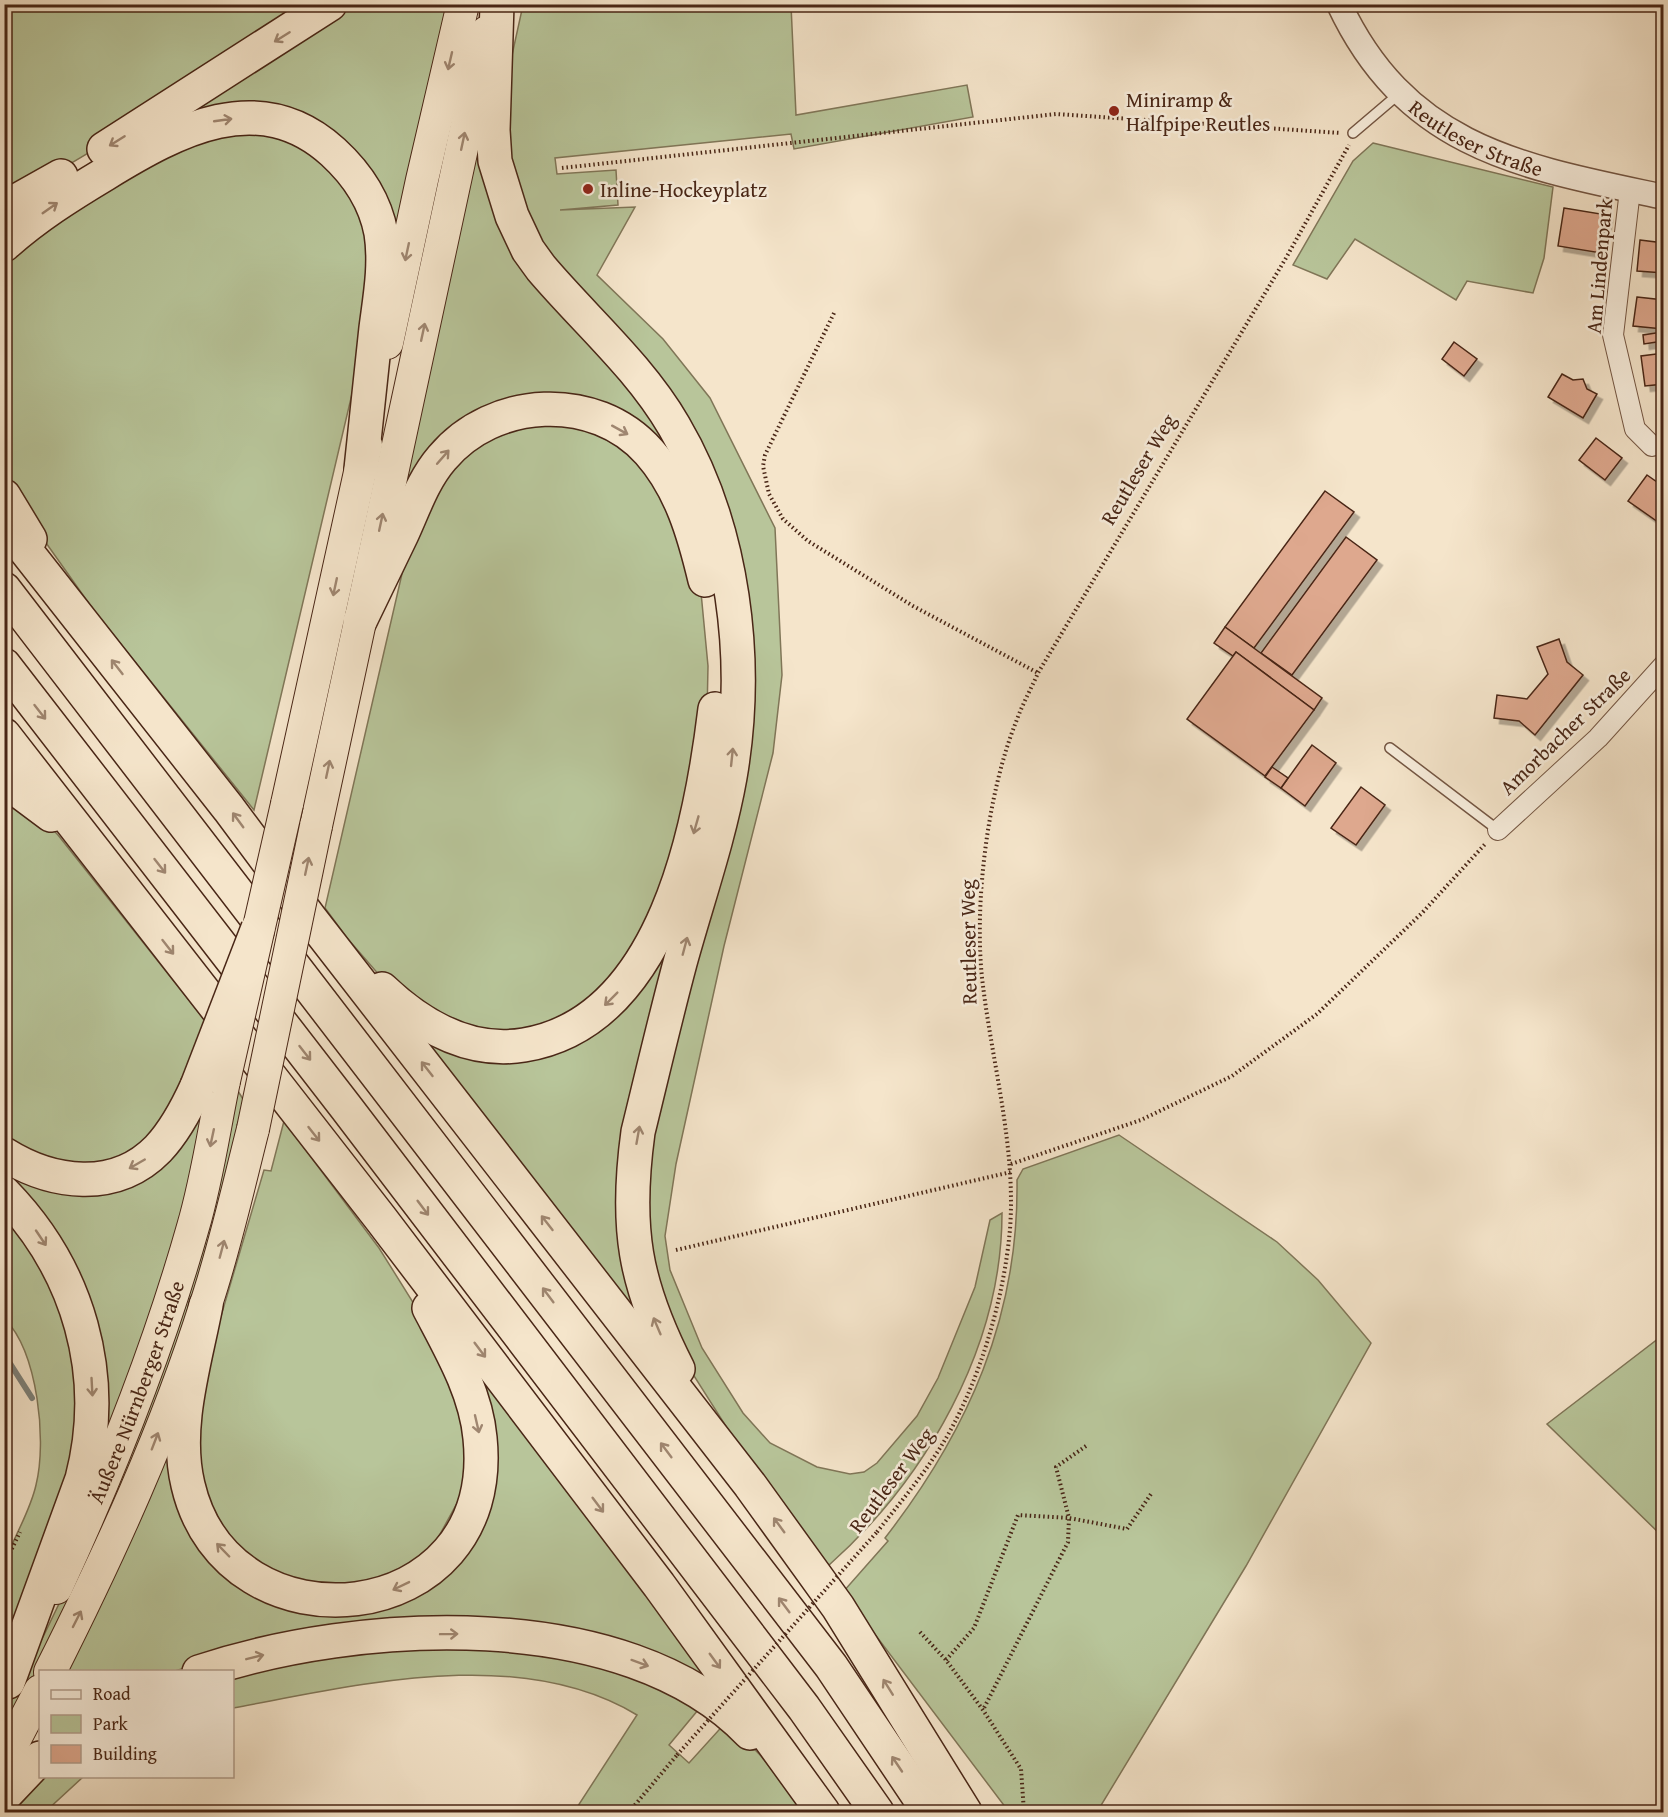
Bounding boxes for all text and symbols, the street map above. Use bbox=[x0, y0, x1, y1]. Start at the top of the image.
one-way arrow bbox=[274, 32, 291, 44]
one-way arrow bbox=[443, 52, 455, 71]
place label: Miniramp & Halfpipe Reutles bbox=[1126, 84, 1270, 139]
street label: Reutleser Straße bbox=[1403, 92, 1547, 184]
marker: Miniramp & Halfpipe Reutles bbox=[1107, 104, 1121, 118]
one-way arrow bbox=[212, 115, 232, 126]
one-way arrow bbox=[458, 132, 470, 151]
one-way arrow bbox=[109, 135, 126, 147]
place label: Inline-Hockeyplatz bbox=[600, 174, 767, 205]
marker: Inline-Hockeyplatz bbox=[581, 182, 595, 196]
street label: Am Lindenpark bbox=[1578, 197, 1620, 335]
one-way arrow bbox=[42, 202, 58, 214]
one-way arrow bbox=[400, 242, 412, 261]
one-way arrow bbox=[417, 322, 429, 341]
street label: Reutleser Weg bbox=[1092, 407, 1184, 531]
one-way arrow bbox=[611, 424, 628, 436]
one-way arrow bbox=[437, 449, 450, 465]
one-way arrow bbox=[376, 513, 388, 532]
one-way arrow bbox=[329, 577, 340, 597]
one-way arrow bbox=[111, 660, 124, 676]
street label: Amorbacher Straße bbox=[1492, 660, 1638, 802]
one-way arrow bbox=[34, 703, 47, 719]
one-way arrow bbox=[727, 748, 738, 768]
one-way arrow bbox=[323, 760, 334, 779]
one-way arrow bbox=[232, 813, 244, 829]
one-way arrow bbox=[689, 815, 701, 834]
one-way arrow bbox=[153, 857, 166, 873]
one-way arrow bbox=[302, 857, 313, 876]
street label: Reutleser Weg bbox=[951, 879, 985, 1005]
one-way arrow bbox=[680, 937, 691, 956]
one-way arrow bbox=[162, 939, 175, 955]
one-way arrow bbox=[604, 992, 619, 1006]
one-way arrow bbox=[298, 1045, 311, 1061]
one-way arrow bbox=[421, 1062, 434, 1078]
one-way arrow bbox=[308, 1126, 321, 1142]
one-way arrow bbox=[633, 1126, 644, 1146]
one-way arrow bbox=[206, 1128, 218, 1147]
one-way arrow bbox=[129, 1158, 146, 1170]
one-way arrow bbox=[417, 1200, 430, 1216]
one-way arrow bbox=[541, 1216, 553, 1232]
one-way arrow bbox=[35, 1230, 47, 1246]
one-way arrow bbox=[217, 1240, 228, 1259]
street label: Äußere Nürnberger Straße bbox=[80, 1276, 192, 1508]
one-way arrow bbox=[541, 1287, 554, 1303]
one-way arrow bbox=[651, 1318, 663, 1336]
one-way arrow bbox=[474, 1341, 486, 1357]
one-way arrow bbox=[86, 1377, 97, 1397]
one-way arrow bbox=[472, 1414, 484, 1433]
street label: Reutleser Weg bbox=[841, 1420, 941, 1539]
one-way arrow bbox=[150, 1432, 161, 1451]
one-way arrow bbox=[659, 1442, 672, 1458]
one-way arrow bbox=[592, 1496, 604, 1512]
one-way arrow bbox=[773, 1518, 785, 1534]
one-way arrow bbox=[216, 1542, 231, 1557]
one-way arrow bbox=[392, 1581, 410, 1593]
one-way arrow bbox=[778, 1597, 791, 1613]
one-way arrow bbox=[72, 1611, 83, 1629]
one-way arrow bbox=[438, 1628, 458, 1640]
one-way arrow bbox=[246, 1650, 265, 1662]
one-way arrow bbox=[708, 1653, 721, 1669]
one-way arrow bbox=[631, 1658, 649, 1669]
legend bbox=[39, 1670, 234, 1778]
one-way arrow bbox=[882, 1679, 894, 1696]
text: Road bbox=[93, 1680, 131, 1707]
text: Park bbox=[93, 1710, 129, 1737]
text: Building bbox=[93, 1740, 157, 1767]
one-way arrow bbox=[891, 1756, 903, 1773]

